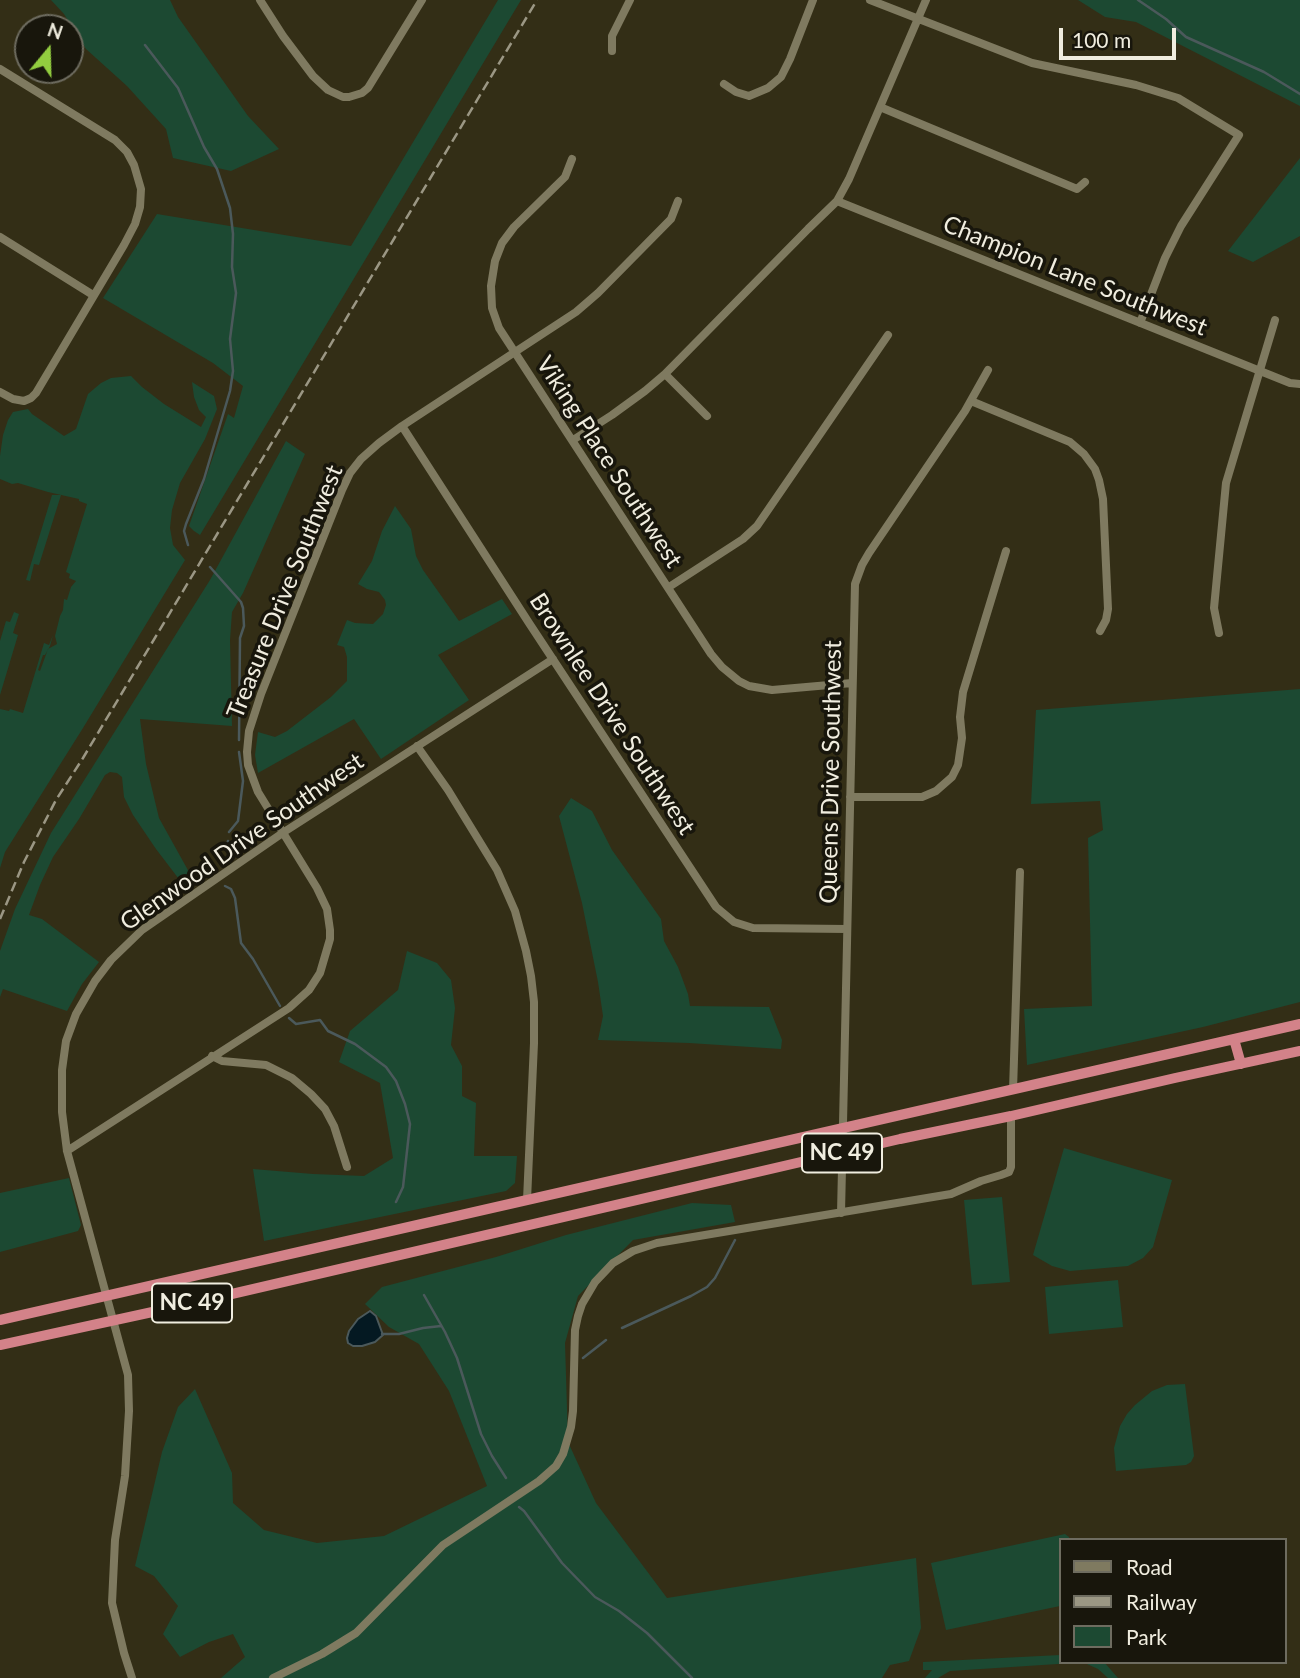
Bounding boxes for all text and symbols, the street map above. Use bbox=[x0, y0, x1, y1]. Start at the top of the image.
north arrow bbox=[14, 14, 84, 84]
scale bar bbox=[1062, 14, 1179, 58]
text: N bbox=[45, 17, 66, 44]
text: 100 m bbox=[1072, 27, 1131, 52]
street label: Champion Lane Southwest bbox=[939, 210, 1211, 342]
street label: Viking Place Southwest bbox=[530, 351, 688, 573]
street label: Treasure Drive Southwest bbox=[221, 461, 349, 723]
street label: Brownlee Drive Southwest bbox=[523, 588, 701, 840]
street label: Queens Drive Southwest bbox=[814, 640, 848, 904]
street label: Glenwood Drive Southwest bbox=[115, 747, 369, 937]
road number: NC 49 bbox=[802, 1134, 882, 1172]
road number: NC 49 bbox=[152, 1284, 232, 1322]
legend bbox=[1058, 1538, 1286, 1664]
text: Road bbox=[1126, 1554, 1173, 1579]
text: Railway bbox=[1126, 1589, 1197, 1614]
text: Park bbox=[1126, 1624, 1167, 1649]

